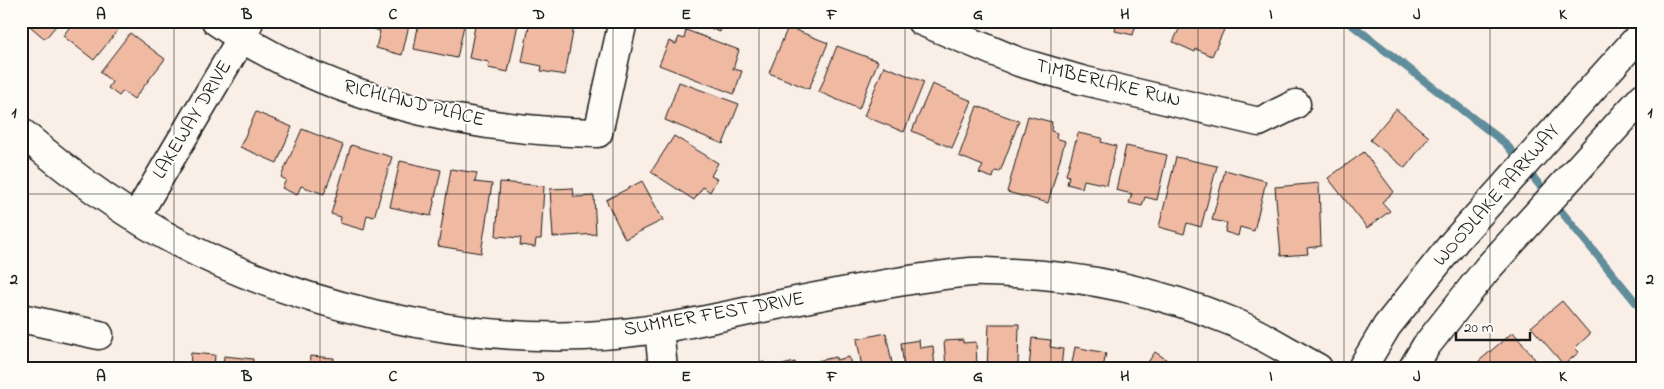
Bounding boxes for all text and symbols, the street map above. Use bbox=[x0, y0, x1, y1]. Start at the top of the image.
text: A bbox=[96, 3, 106, 27]
text: B bbox=[241, 3, 253, 27]
text: C bbox=[389, 3, 398, 27]
text: D bbox=[532, 3, 545, 27]
text: E bbox=[681, 3, 691, 27]
text: F bbox=[826, 3, 838, 27]
text: G bbox=[973, 3, 983, 27]
text: H bbox=[1120, 3, 1130, 27]
text: I bbox=[1269, 3, 1273, 27]
text: J bbox=[1413, 3, 1421, 27]
text: K bbox=[1559, 3, 1568, 27]
street label: TIMBERLAKE RUN bbox=[1032, 52, 1184, 116]
street label: LAKEWAY DRIVE bbox=[146, 55, 240, 185]
street label: RICHLAND PLACE bbox=[340, 72, 488, 136]
text: 1 bbox=[11, 101, 17, 125]
text: 1 bbox=[1647, 101, 1653, 125]
street label: WOODLAKE PARKWAY bbox=[1427, 118, 1567, 274]
text: 2 bbox=[9, 268, 18, 292]
text: 2 bbox=[1645, 268, 1654, 292]
street label: SUMMER FEST DRIVE bbox=[621, 285, 807, 345]
scale bar bbox=[1456, 309, 1530, 341]
text: 20 m bbox=[1464, 317, 1494, 339]
text: A bbox=[96, 365, 106, 389]
text: B bbox=[241, 365, 253, 389]
text: C bbox=[389, 365, 398, 389]
text: D bbox=[532, 365, 545, 389]
text: E bbox=[681, 365, 691, 389]
text: F bbox=[826, 365, 838, 389]
text: G bbox=[973, 365, 983, 389]
text: H bbox=[1120, 365, 1130, 389]
text: I bbox=[1269, 365, 1273, 389]
text: J bbox=[1413, 365, 1421, 389]
text: K bbox=[1559, 365, 1568, 389]

